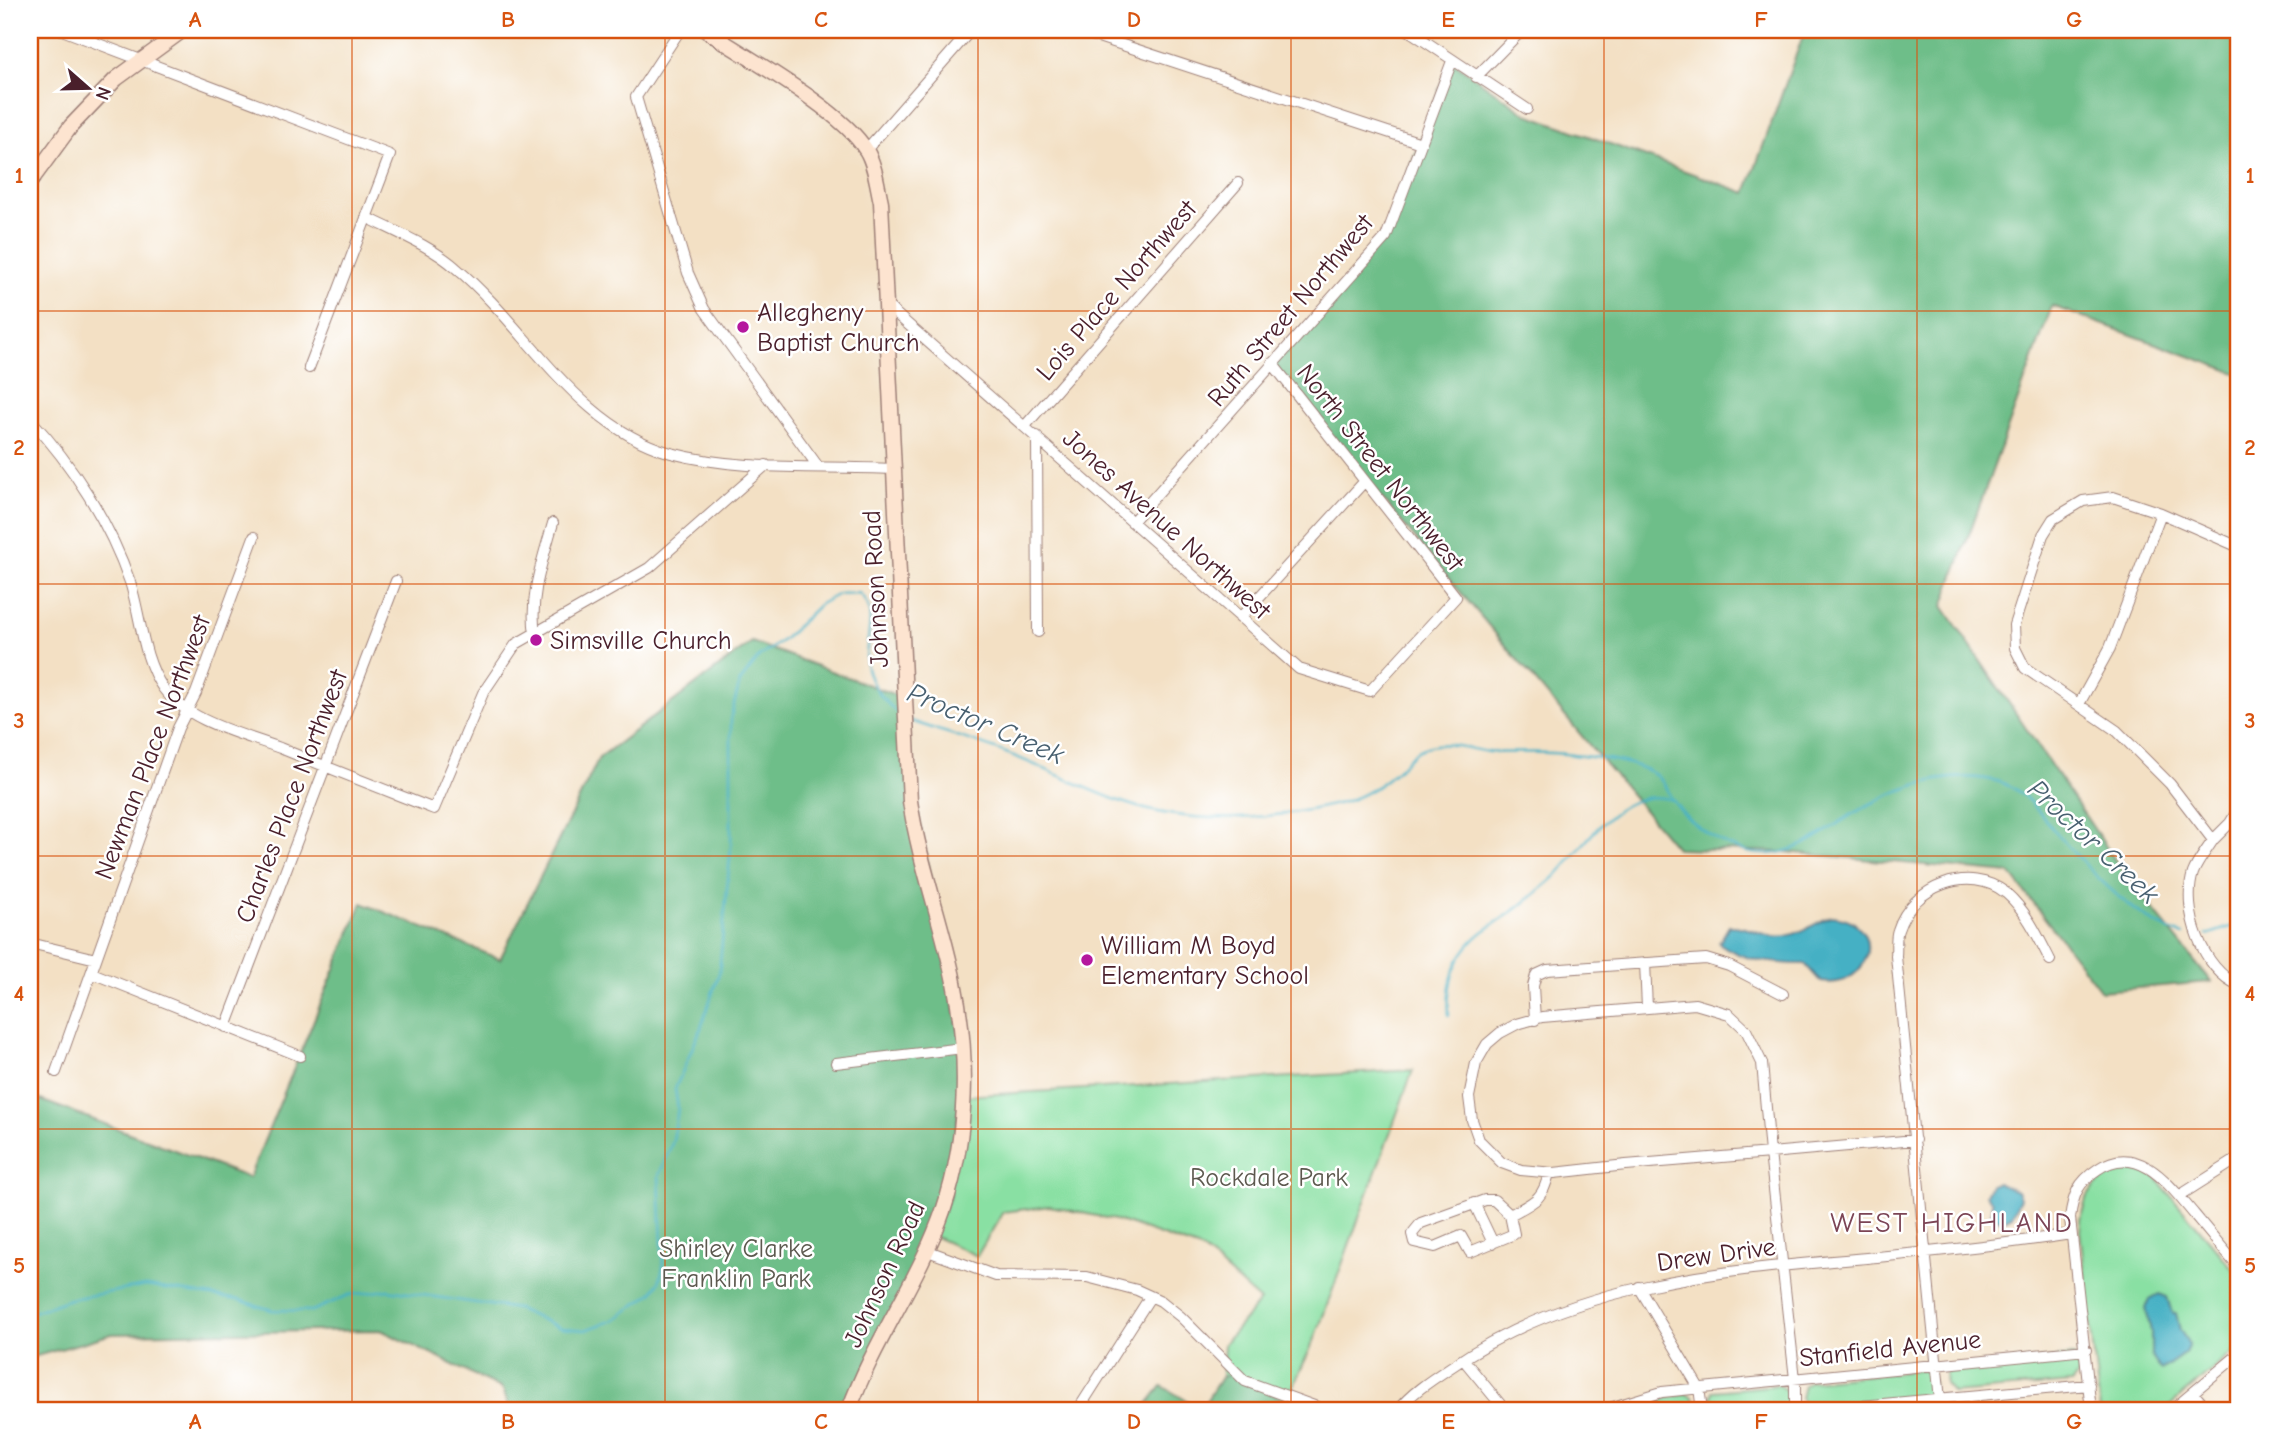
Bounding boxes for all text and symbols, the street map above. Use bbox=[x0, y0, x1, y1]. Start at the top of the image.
text: A bbox=[189, 6, 202, 33]
text: B bbox=[501, 6, 515, 33]
text: C bbox=[814, 6, 828, 33]
text: D bbox=[1127, 6, 1141, 33]
text: E bbox=[1441, 6, 1455, 33]
text: F bbox=[1754, 6, 1768, 33]
text: G bbox=[2066, 6, 2082, 33]
north arrow bbox=[52, 52, 122, 122]
text: N bbox=[91, 84, 115, 103]
text: 1 bbox=[14, 162, 24, 189]
text: 1 bbox=[2245, 162, 2255, 189]
street label: Lois Place Northwest bbox=[1030, 193, 1204, 387]
street label: Ruth Street Northwest bbox=[1202, 207, 1381, 413]
place label: Allegheny Baptist Church bbox=[757, 298, 920, 358]
marker: Allegheny Baptist Church bbox=[735, 319, 751, 335]
street label: North Street Northwest bbox=[1290, 358, 1471, 578]
street label: Jones Avenue Northwest bbox=[1056, 423, 1278, 627]
text: 2 bbox=[13, 434, 25, 461]
text: 2 bbox=[2244, 434, 2256, 461]
street label: Johnson Road bbox=[857, 509, 895, 668]
street label: Newman Place Northwest bbox=[89, 610, 218, 884]
place label: Simsville Church bbox=[550, 626, 732, 656]
marker: Simsville Church bbox=[528, 632, 544, 648]
street label: Charles Place Northwest bbox=[230, 664, 355, 927]
water label: Proctor Creek bbox=[902, 677, 1069, 771]
text: 3 bbox=[13, 707, 25, 734]
text: 3 bbox=[2244, 707, 2256, 734]
water label: Proctor Creek bbox=[2021, 773, 2166, 911]
place label: William M Boyd Elementary School bbox=[1101, 931, 1309, 991]
marker: William M Boyd Elementary School bbox=[1079, 952, 1095, 968]
text: 4 bbox=[14, 980, 25, 1007]
text: 4 bbox=[2245, 980, 2256, 1007]
park label: Rockdale Park bbox=[1190, 1163, 1348, 1193]
street label: Johnson Road bbox=[838, 1197, 932, 1352]
district label: WEST HIGHLAND bbox=[1830, 1207, 2074, 1239]
street label: Drew Drive bbox=[1655, 1232, 1777, 1278]
park label: Shirley Clarke Franklin Park bbox=[659, 1234, 813, 1294]
text: 5 bbox=[13, 1252, 25, 1279]
text: 5 bbox=[2244, 1252, 2256, 1279]
street label: Stanfield Avenue bbox=[1798, 1325, 1982, 1373]
text: A bbox=[189, 1408, 202, 1435]
text: B bbox=[501, 1408, 515, 1435]
text: C bbox=[814, 1408, 828, 1435]
text: D bbox=[1127, 1408, 1141, 1435]
text: E bbox=[1441, 1408, 1455, 1435]
text: F bbox=[1754, 1408, 1768, 1435]
text: G bbox=[2066, 1408, 2082, 1435]

